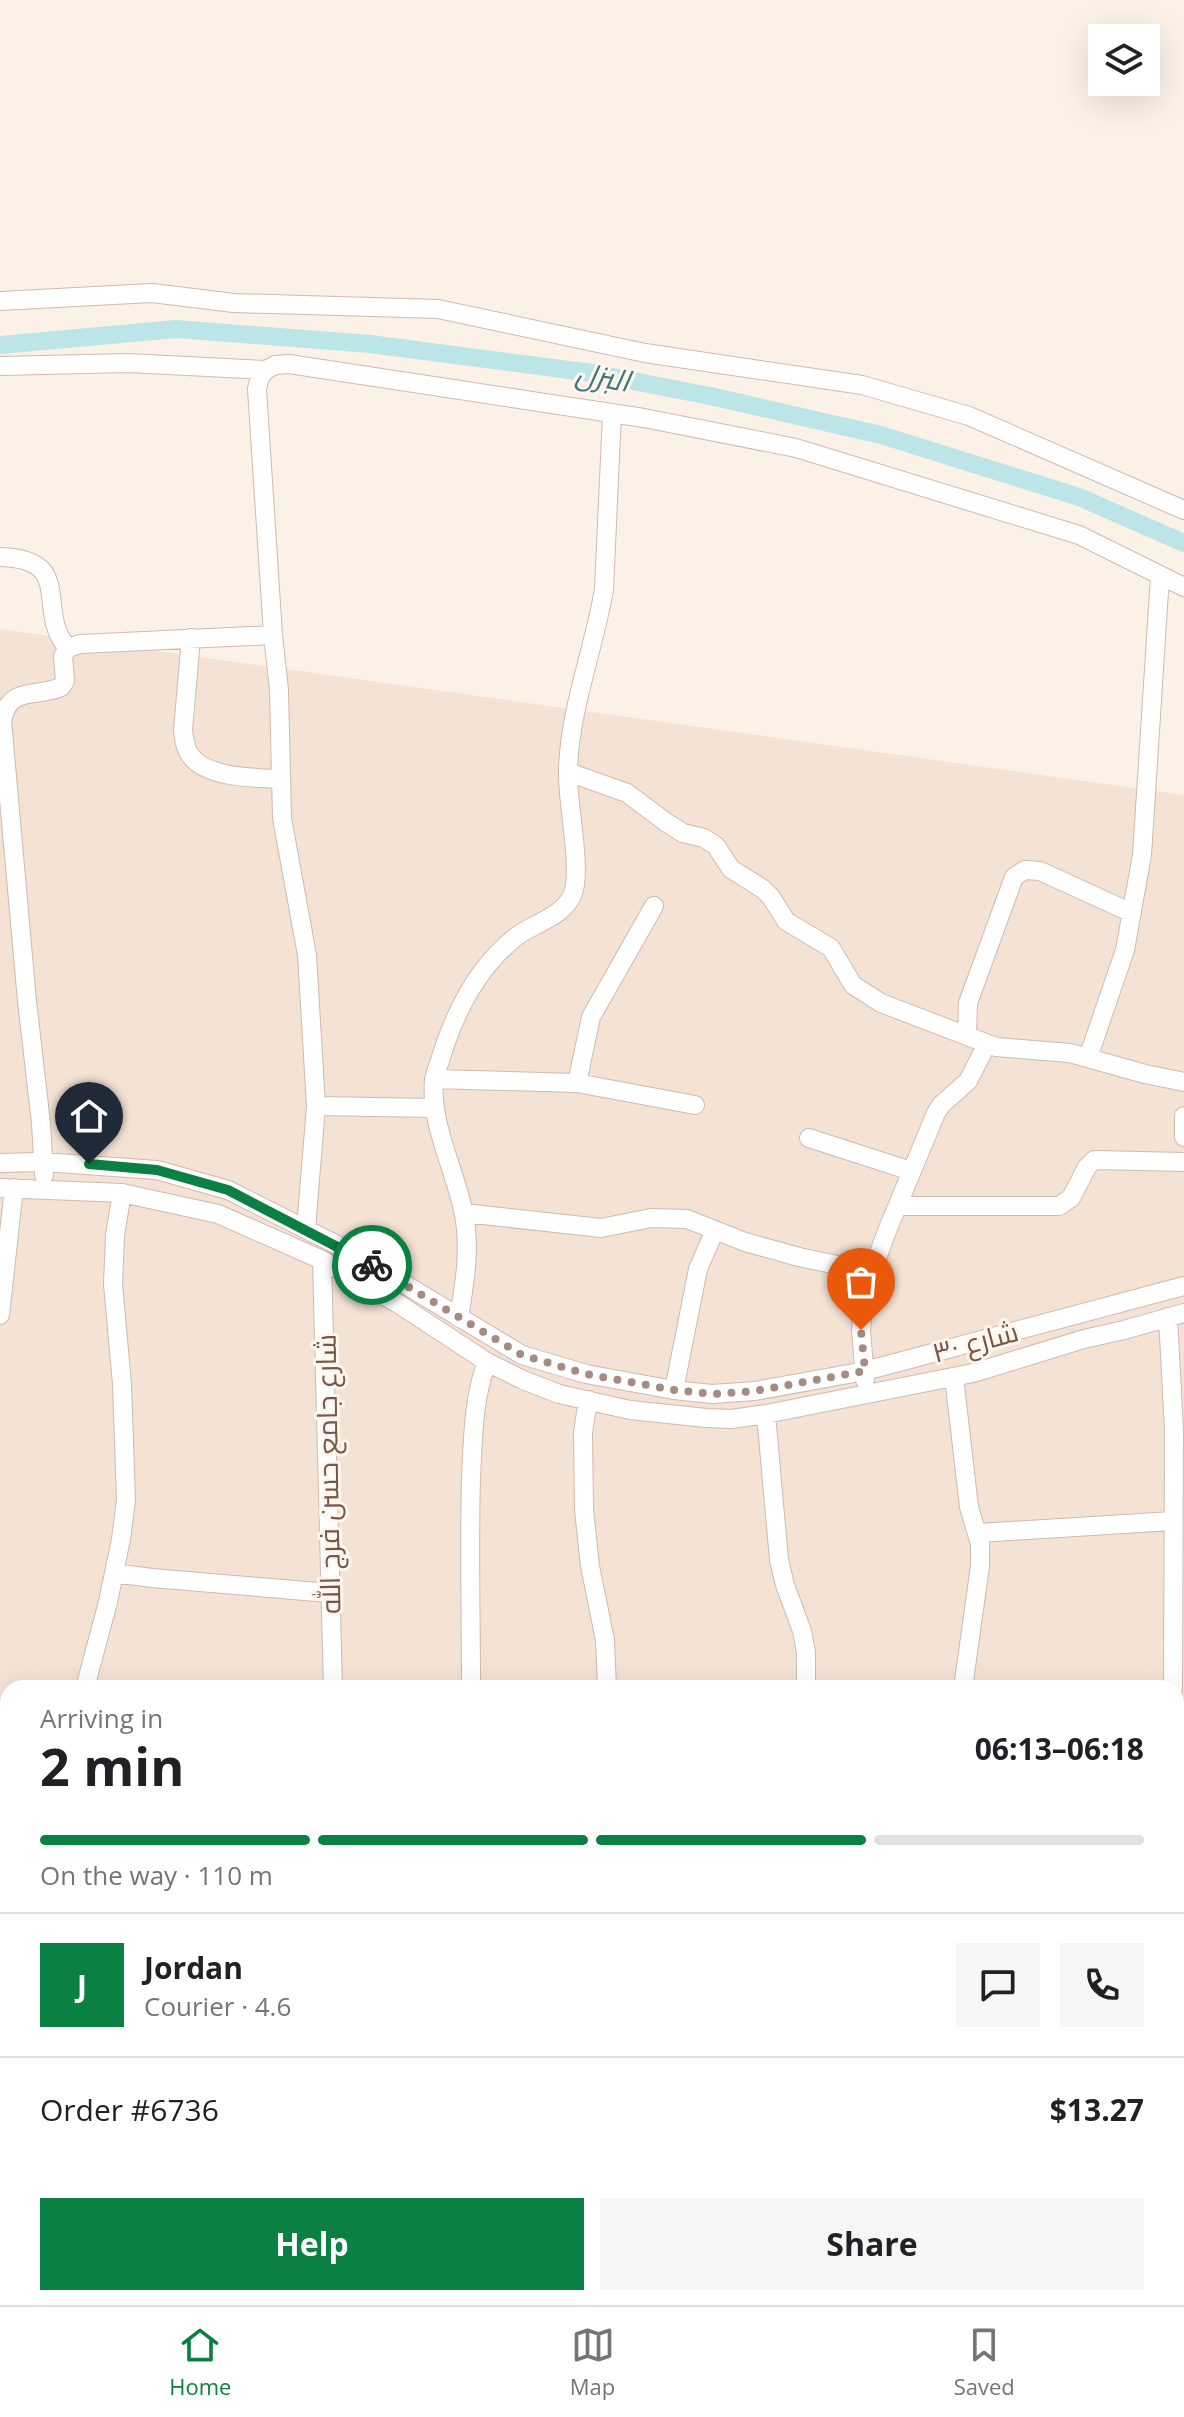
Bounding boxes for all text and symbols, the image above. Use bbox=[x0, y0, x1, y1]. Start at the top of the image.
map controls bbox=[1088, 24, 1160, 96]
button: layers bbox=[1088, 24, 1160, 96]
water label: البزل bbox=[573, 351, 636, 401]
pin bbox=[55, 1082, 123, 1164]
icon: home bbox=[67, 1094, 111, 1138]
courier bbox=[332, 1225, 412, 1305]
icon: bike bbox=[350, 1243, 394, 1287]
pin bbox=[827, 1248, 895, 1330]
icon: bag bbox=[839, 1260, 883, 1304]
street label: شارع ٣٠ bbox=[928, 1311, 1022, 1372]
street label: شارع جامع حسن فرج الله bbox=[306, 1334, 349, 1614]
text: Arriving in bbox=[40, 1700, 163, 1736]
text: 06:13–06:18 bbox=[975, 1728, 1144, 1769]
text: 2 min bbox=[40, 1730, 184, 1801]
text: On the way · 110 m bbox=[40, 1857, 273, 1893]
button: chat bbox=[956, 1943, 1040, 2027]
button: phone bbox=[1060, 1943, 1144, 2027]
text: Jordan bbox=[144, 1947, 243, 1988]
text: J bbox=[77, 1965, 87, 2006]
text: Courier · 4.6 bbox=[144, 1988, 291, 2024]
text: Order #6736 bbox=[40, 2089, 219, 2130]
text: $13.27 bbox=[1050, 2089, 1144, 2130]
button: Help bbox=[40, 2198, 584, 2290]
button: Share bbox=[600, 2198, 1144, 2290]
tab: Home bbox=[169, 2323, 231, 2401]
tab: Map bbox=[570, 2323, 615, 2401]
tab: Saved bbox=[954, 2323, 1015, 2401]

